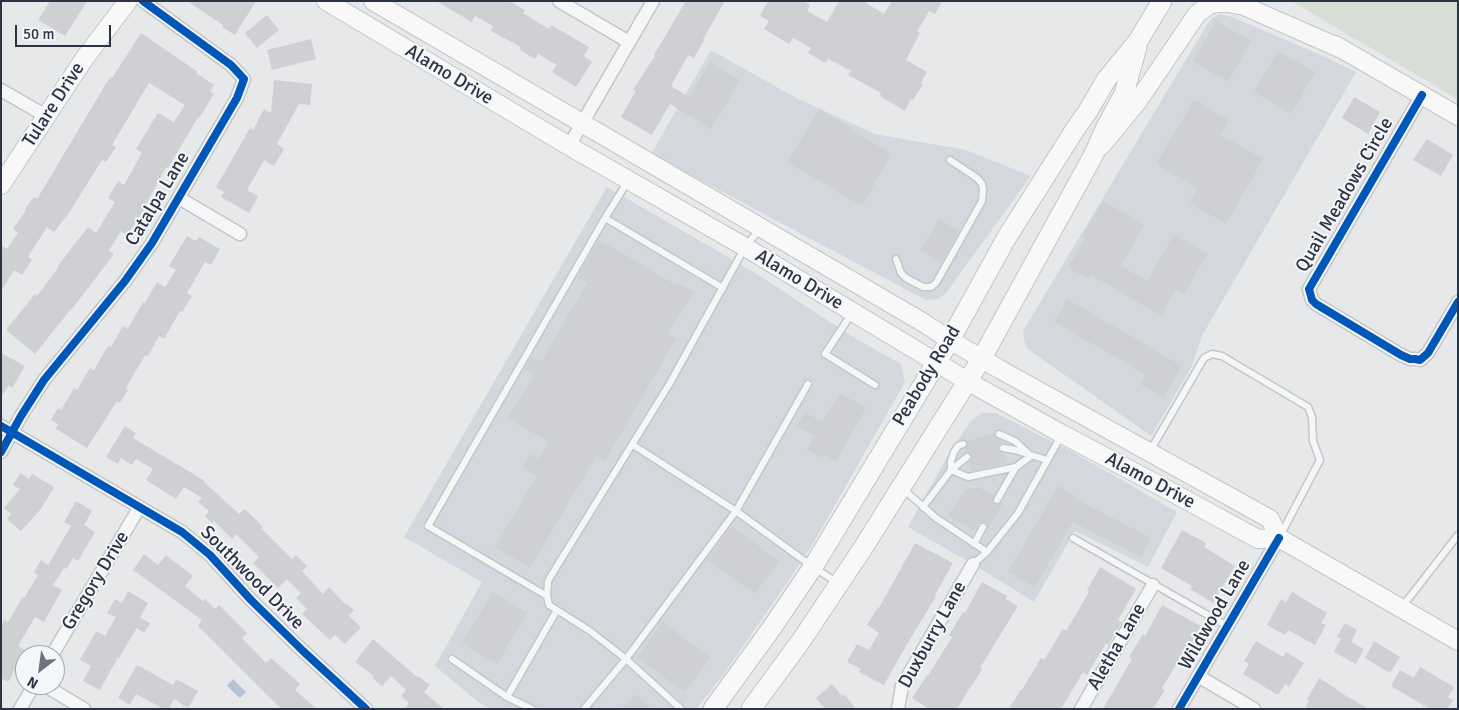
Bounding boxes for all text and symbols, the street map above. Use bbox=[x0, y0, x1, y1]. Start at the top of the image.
scale bar bbox=[18, 15, 114, 47]
text: 50 m bbox=[23, 25, 54, 43]
street label: Alamo Drive bbox=[401, 40, 497, 110]
street label: Tulare Drive bbox=[18, 58, 90, 152]
street label: Quail Meadows Circle bbox=[1291, 114, 1399, 276]
street label: Catalpa Lane bbox=[121, 148, 195, 250]
street label: Alamo Drive bbox=[751, 245, 847, 315]
street label: Peabody Road bbox=[888, 322, 966, 430]
street label: Alamo Drive bbox=[1101, 448, 1199, 514]
street label: Southwood Drive bbox=[195, 521, 309, 635]
street label: Gregory Drive bbox=[58, 527, 134, 635]
street label: Wildwood Lane bbox=[1174, 556, 1256, 674]
street label: Duxburry Lane bbox=[894, 578, 972, 692]
street label: Aletha Lane bbox=[1083, 600, 1151, 694]
north arrow bbox=[15, 645, 65, 695]
text: N bbox=[24, 673, 41, 692]

